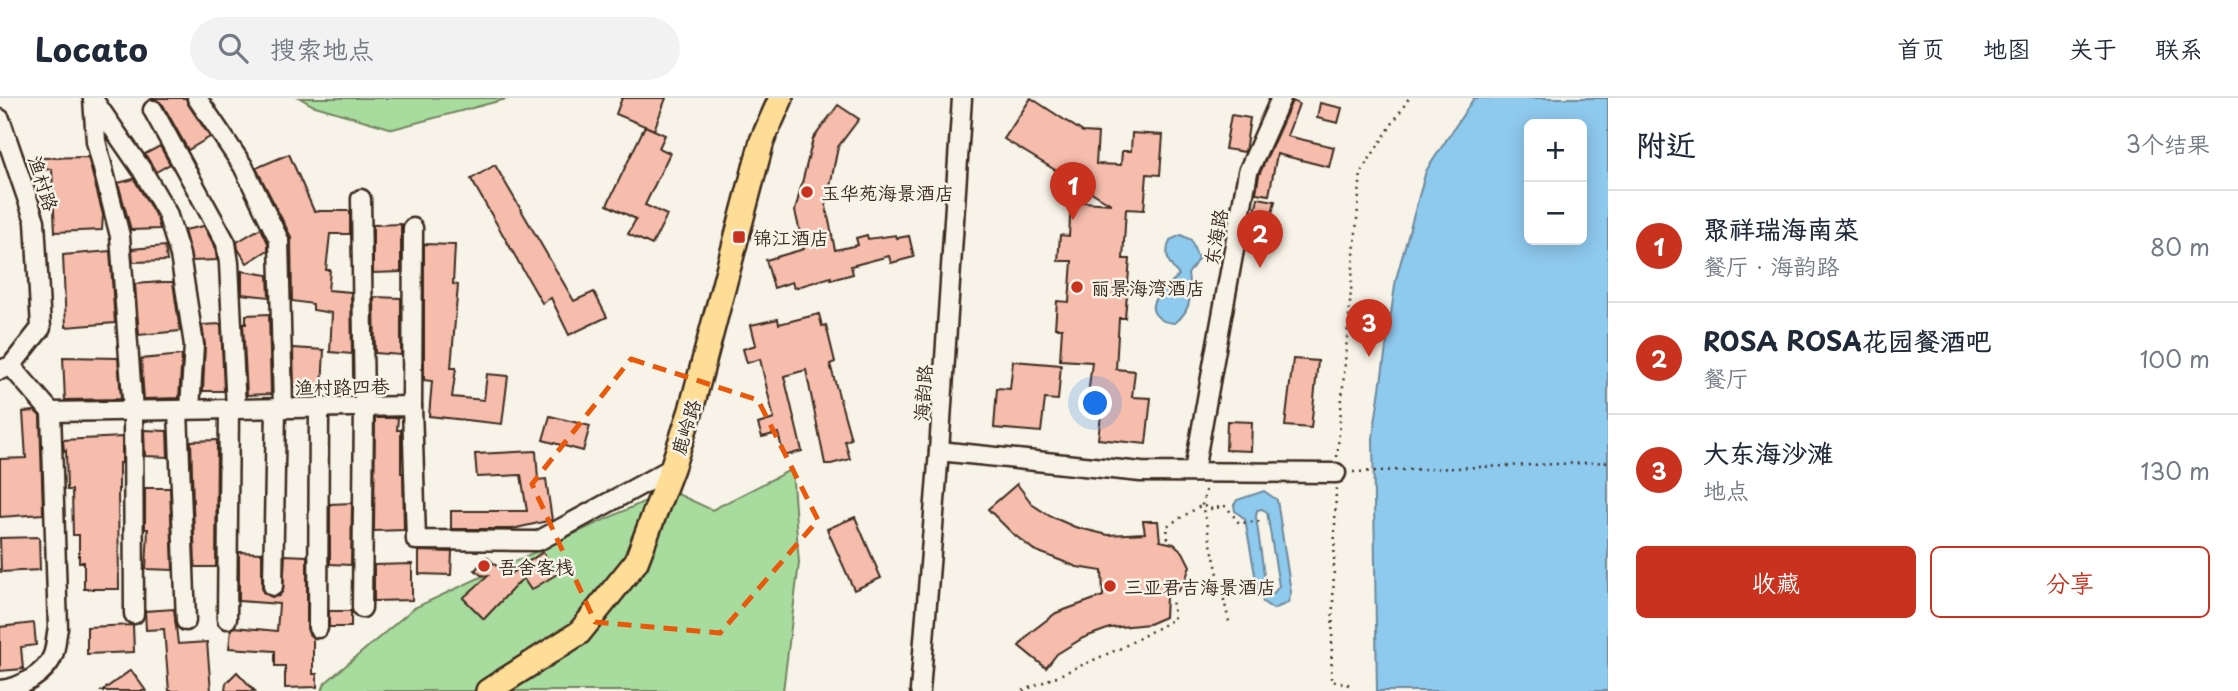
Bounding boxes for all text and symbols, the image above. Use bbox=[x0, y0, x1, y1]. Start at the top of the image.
search box bbox=[190, 17, 680, 80]
text: Locato bbox=[35, 23, 148, 73]
icon: search bbox=[214, 29, 252, 67]
text: 搜索地点 bbox=[270, 29, 374, 68]
text: 首页 bbox=[1897, 30, 1945, 66]
text: 地图 bbox=[1983, 30, 2031, 66]
text: 关于 bbox=[2069, 30, 2117, 66]
text: 联系 bbox=[2155, 30, 2203, 66]
map controls bbox=[1524, 119, 1587, 245]
button: + bbox=[1524, 119, 1587, 182]
text: 附近 bbox=[1636, 121, 1696, 166]
text: 3个结果 bbox=[2126, 126, 2210, 161]
street label: 渔村路 bbox=[22, 152, 66, 214]
pin: 1 bbox=[1050, 162, 1096, 220]
place label: 玉华苑海景酒店 bbox=[821, 178, 954, 206]
button: − bbox=[1524, 182, 1587, 245]
marker: 玉华苑海景酒店 bbox=[799, 184, 815, 200]
street label: 东海路 bbox=[1196, 206, 1234, 268]
text: 聚祥瑞海南菜 bbox=[1703, 209, 1859, 248]
pin: 2 bbox=[1237, 210, 1283, 268]
place label: 锦江酒店 bbox=[753, 223, 829, 251]
marker: 锦江酒店 bbox=[731, 229, 747, 245]
text: 1 bbox=[1654, 229, 1665, 264]
text: 80 m bbox=[2150, 229, 2210, 264]
text: 餐厅 · 海韵路 bbox=[1703, 248, 1840, 283]
place label: 丽景海湾酒店 bbox=[1091, 273, 1205, 301]
marker: 丽景海湾酒店 bbox=[1069, 279, 1085, 295]
pin: 3 bbox=[1346, 299, 1392, 357]
text: ROSA ROSA花园餐酒吧 bbox=[1703, 321, 1992, 360]
text: 2 bbox=[1651, 341, 1667, 376]
text: 100 m bbox=[2140, 341, 2210, 376]
text: 餐厅 bbox=[1703, 360, 1749, 395]
street label: 海韵路 bbox=[906, 364, 938, 422]
street label: 渔村路四巷 bbox=[294, 371, 390, 401]
your location bbox=[1078, 386, 1112, 420]
street label: 鹿岭路 bbox=[663, 396, 707, 458]
text: 大东海沙滩 bbox=[1703, 433, 1833, 472]
text: 3 bbox=[1651, 453, 1667, 488]
text: 130 m bbox=[2140, 453, 2210, 488]
text: 地点 bbox=[1703, 472, 1749, 507]
button: 收藏 bbox=[1636, 546, 1916, 618]
button: 分享 bbox=[1930, 546, 2210, 618]
place label: 吾舍客栈 bbox=[498, 552, 574, 580]
marker: 吾舍客栈 bbox=[476, 558, 492, 574]
place label: 三亚君吉海景酒店 bbox=[1124, 572, 1276, 600]
marker: 三亚君吉海景酒店 bbox=[1102, 578, 1118, 594]

